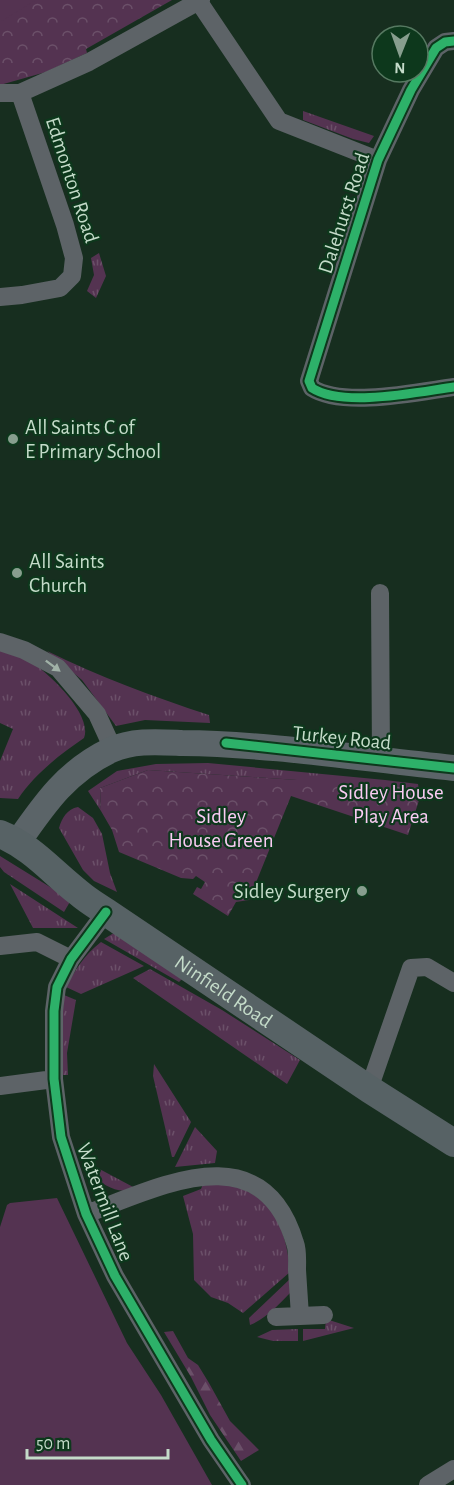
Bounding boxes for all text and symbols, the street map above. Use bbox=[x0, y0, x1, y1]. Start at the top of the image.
north arrow bbox=[370, 24, 430, 84]
text: N bbox=[394, 60, 405, 76]
street label: Edmonton Road bbox=[42, 115, 102, 246]
street label: Dalehurst Road bbox=[315, 150, 373, 276]
place label: All Saints C of E Primary School bbox=[25, 417, 161, 462]
marker: All Saints C of E Primary School bbox=[6, 432, 20, 446]
place label: All Saints Church bbox=[29, 551, 105, 596]
marker: All Saints Church bbox=[10, 566, 24, 580]
one-way arrow bbox=[44, 660, 60, 672]
street label: Turkey Road bbox=[292, 722, 393, 754]
park label: Sidley House Play Area bbox=[338, 782, 444, 827]
park label: Sidley House Green bbox=[168, 806, 274, 851]
place label: Sidley Surgery bbox=[234, 881, 350, 902]
marker: Sidley Surgery bbox=[355, 884, 369, 898]
street label: Ninfield Road bbox=[171, 951, 276, 1031]
street label: Watermill Lane bbox=[73, 1140, 137, 1264]
scale bar bbox=[27, 1422, 168, 1460]
text: 50 m bbox=[36, 1435, 70, 1453]

